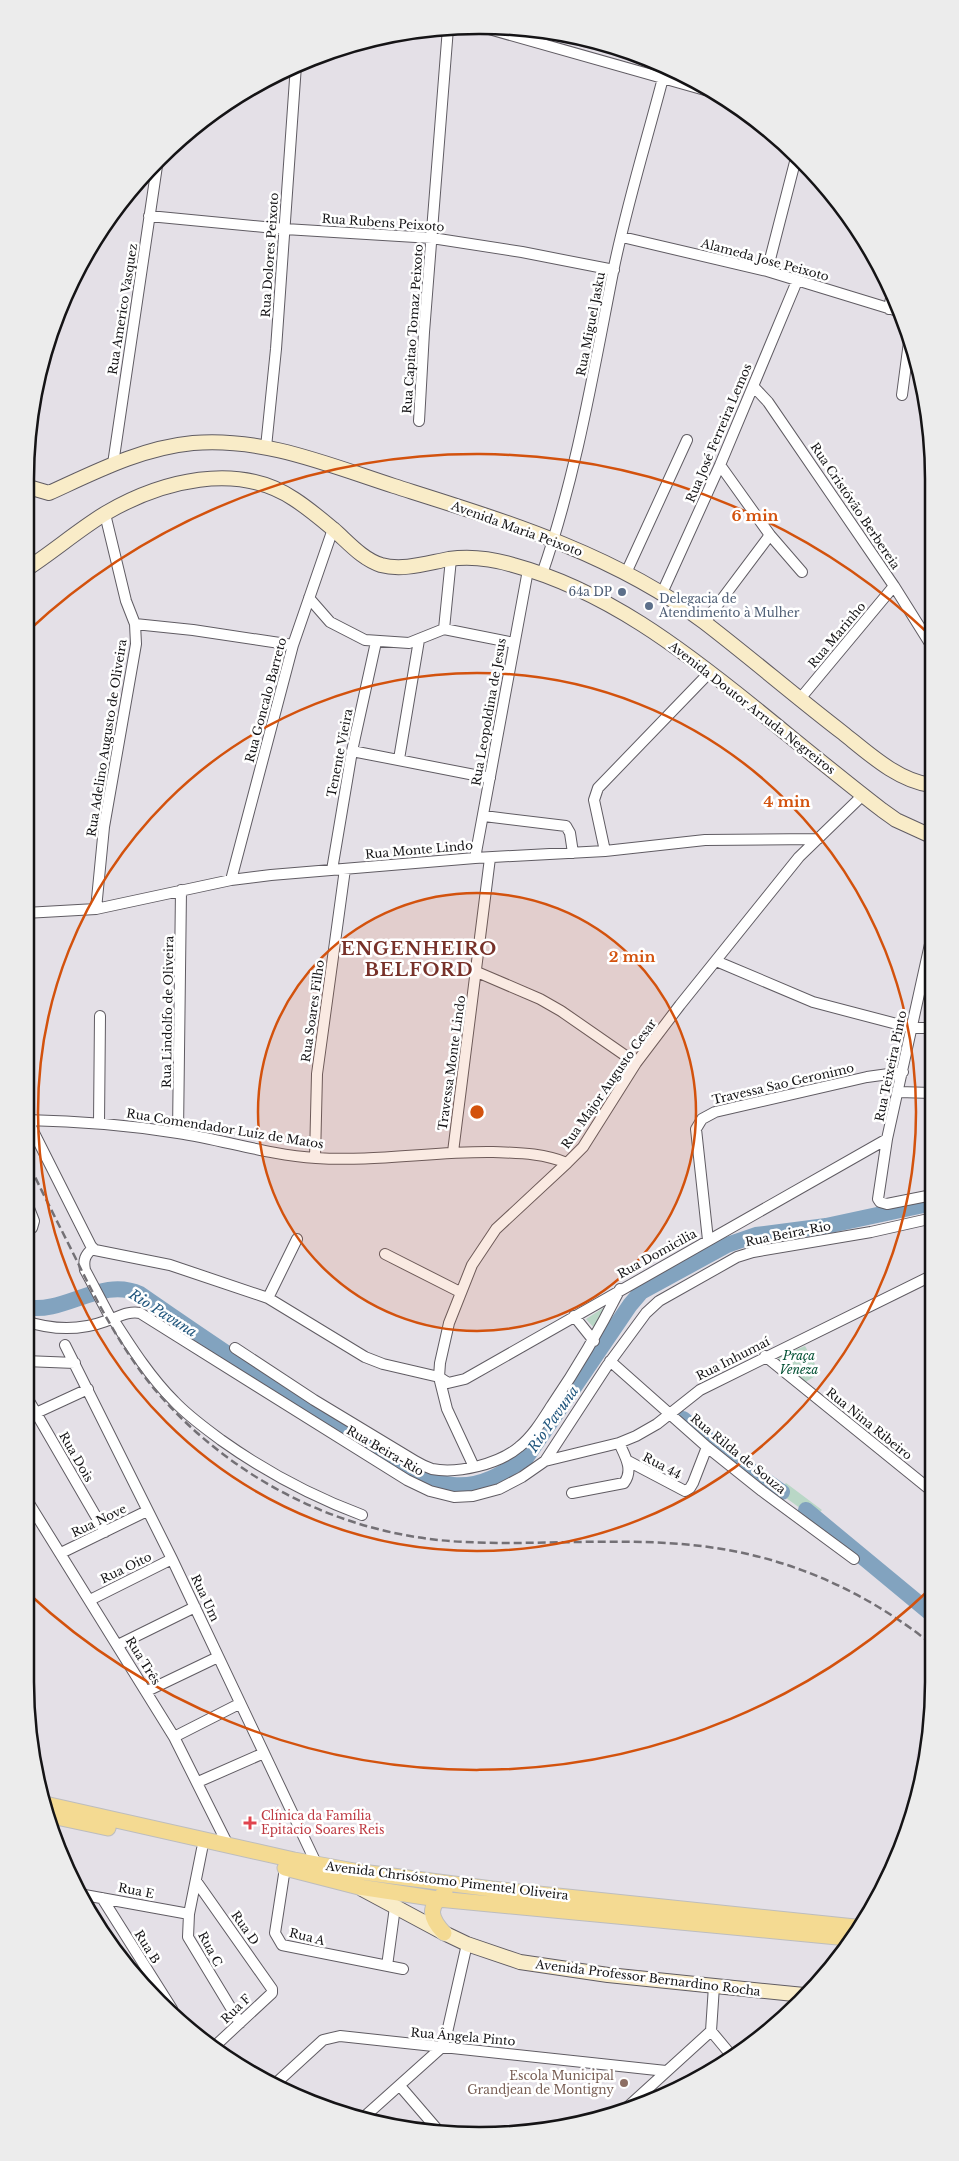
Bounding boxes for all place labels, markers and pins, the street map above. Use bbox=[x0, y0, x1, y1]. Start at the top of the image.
place label: 64a DP bbox=[569, 584, 612, 599]
marker: 64a DP bbox=[616, 586, 628, 598]
place label: Delegacia de Atendimento à Mulher bbox=[658, 591, 800, 620]
marker: Delegacia de Atendimento à Mulher bbox=[643, 600, 655, 612]
centre of rings bbox=[468, 1103, 486, 1121]
place label: Clínica da Família Epitacio Soares Reis bbox=[261, 1808, 384, 1837]
marker: Clínica da Família Epitacio Soares Reis bbox=[243, 1816, 257, 1830]
place label: Escola Municipal Grandjean de Montigny bbox=[467, 2068, 614, 2097]
marker: Escola Municipal Grandjean de Montigny bbox=[618, 2077, 630, 2089]

